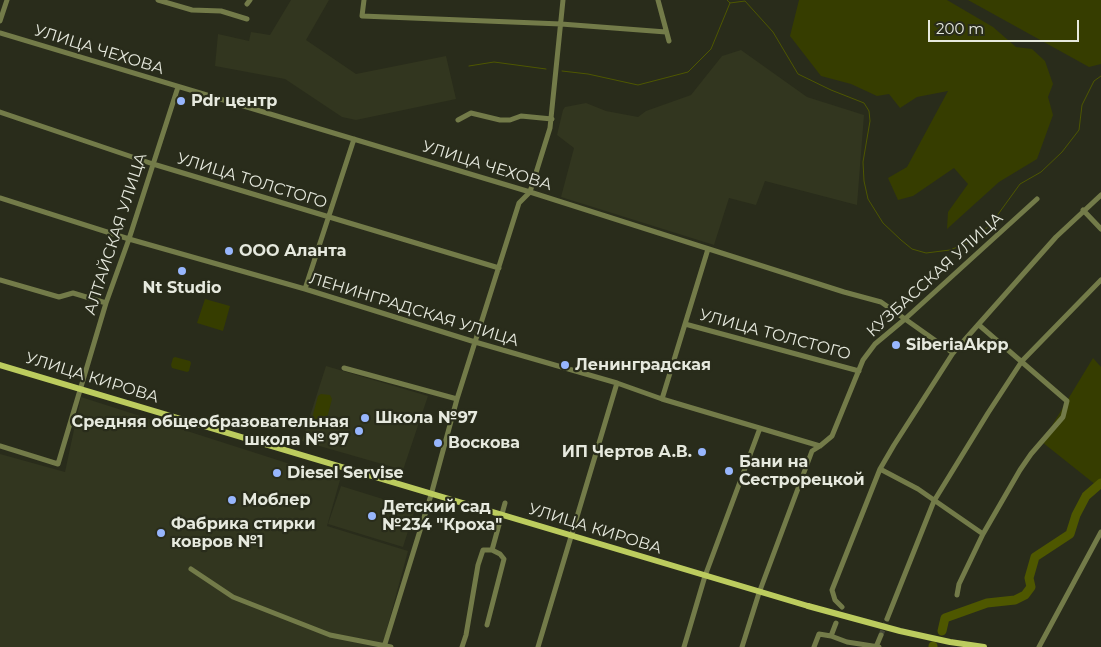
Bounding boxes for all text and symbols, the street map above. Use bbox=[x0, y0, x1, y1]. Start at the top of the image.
scale bar bbox=[931, 10, 1082, 42]
text: 200 m bbox=[936, 19, 984, 38]
street label: УЛИЦА ЧЕХОВА bbox=[32, 21, 166, 79]
place label: Pdr центр bbox=[191, 91, 277, 111]
marker: Pdr центр bbox=[175, 95, 187, 107]
street label: УЛИЦА ЧЕХОВА bbox=[420, 137, 554, 195]
street label: УЛИЦА ТОЛСТОГО bbox=[175, 149, 329, 213]
street label: АЛТАЙСКАЯ УЛИЦА bbox=[81, 151, 151, 317]
street label: КУЗБАССКАЯ УЛИЦА bbox=[863, 209, 1007, 341]
place label: ООО Аланта bbox=[239, 241, 346, 261]
marker: ООО Аланта bbox=[223, 245, 235, 257]
marker: Nt Studio bbox=[176, 265, 188, 277]
street label: ЛЕНИНГРАДСКАЯ УЛИЦА bbox=[307, 269, 521, 351]
place label: Nt Studio bbox=[143, 278, 221, 298]
street label: УЛИЦА ТОЛСТОГО bbox=[697, 306, 853, 364]
place label: SiberiaAkpp bbox=[906, 335, 1008, 355]
marker: SiberiaAkpp bbox=[890, 339, 902, 351]
street label: УЛИЦА КИРОВА bbox=[23, 349, 161, 407]
place label: Ленинградская bbox=[575, 355, 711, 375]
marker: Ленинградская bbox=[559, 359, 571, 371]
place label: Школа №97 bbox=[375, 408, 478, 428]
place label: Средняя общеобразовательная школа № 97 bbox=[72, 412, 349, 450]
marker: Школа №97 bbox=[359, 412, 371, 424]
marker: Средняя общеобразовательная школа № 97 bbox=[353, 425, 365, 437]
place label: Воскова bbox=[448, 433, 520, 453]
marker: Воскова bbox=[432, 437, 444, 449]
place label: ИП Чертов А.В. bbox=[562, 442, 692, 462]
marker: ИП Чертов А.В. bbox=[696, 446, 708, 458]
place label: Бани на Сестрорецкой bbox=[739, 452, 865, 490]
place label: Diesel Servise bbox=[287, 463, 403, 483]
marker: Бани на Сестрорецкой bbox=[723, 465, 735, 477]
marker: Diesel Servise bbox=[271, 467, 283, 479]
place label: Моблер bbox=[242, 490, 311, 510]
marker: Моблер bbox=[226, 494, 238, 506]
place label: Детский сад №234 "Кроха" bbox=[382, 497, 502, 535]
street label: УЛИЦА КИРОВА bbox=[526, 500, 664, 558]
marker: Детский сад №234 "Кроха" bbox=[366, 510, 378, 522]
place label: Фабрика стирки ковров №1 bbox=[171, 514, 316, 552]
marker: Фабрика стирки ковров №1 bbox=[155, 527, 167, 539]

